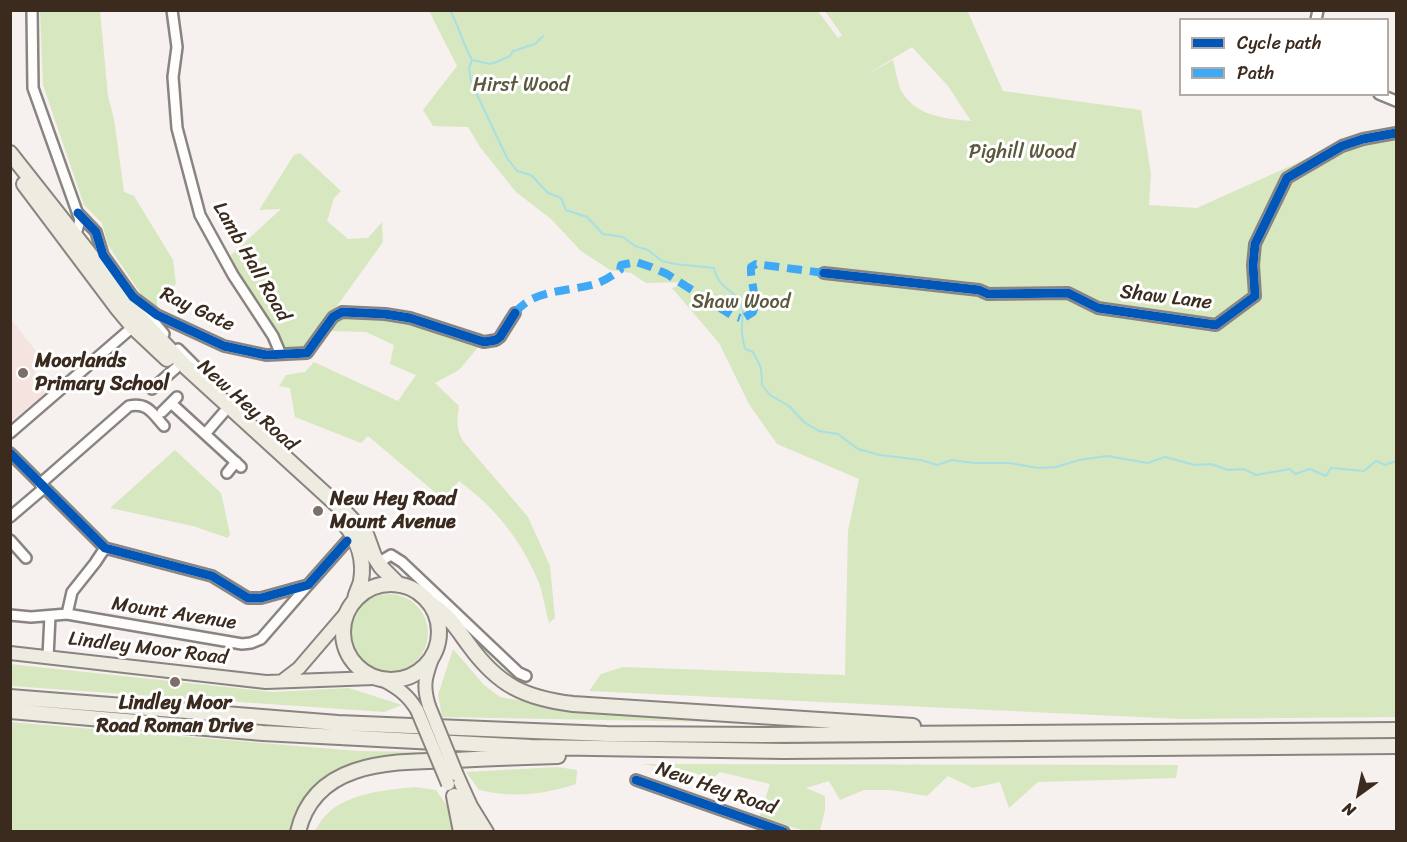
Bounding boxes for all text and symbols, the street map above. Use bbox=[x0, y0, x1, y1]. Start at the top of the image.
legend bbox=[1179, 18, 1389, 96]
text: Cycle path bbox=[1237, 27, 1321, 59]
text: Path bbox=[1237, 57, 1274, 89]
park label: Hirst Wood bbox=[473, 74, 569, 98]
park label: Pighill Wood bbox=[969, 141, 1075, 165]
street label: Lamb Hall Road bbox=[207, 198, 295, 326]
street label: Shaw Lane bbox=[1119, 280, 1213, 316]
street label: Ray Gate bbox=[156, 282, 238, 338]
park label: Shaw Wood bbox=[692, 291, 790, 315]
place label: Moorlands Primary School bbox=[35, 350, 169, 397]
street label: New Hey Road bbox=[192, 355, 302, 457]
marker: Moorlands Primary School bbox=[16, 366, 30, 380]
place label: New Hey Road Mount Avenue bbox=[330, 488, 456, 535]
marker: New Hey Road Mount Avenue bbox=[311, 504, 325, 518]
street label: Mount Avenue bbox=[110, 592, 238, 636]
street label: Lindley Moor Road bbox=[67, 627, 229, 671]
marker: Lindley Moor Road Roman Drive bbox=[168, 675, 182, 689]
place label: Lindley Moor Road Roman Drive bbox=[96, 692, 254, 739]
street label: New Hey Road bbox=[652, 757, 780, 821]
north arrow bbox=[1329, 764, 1389, 824]
text: N bbox=[1336, 794, 1361, 825]

